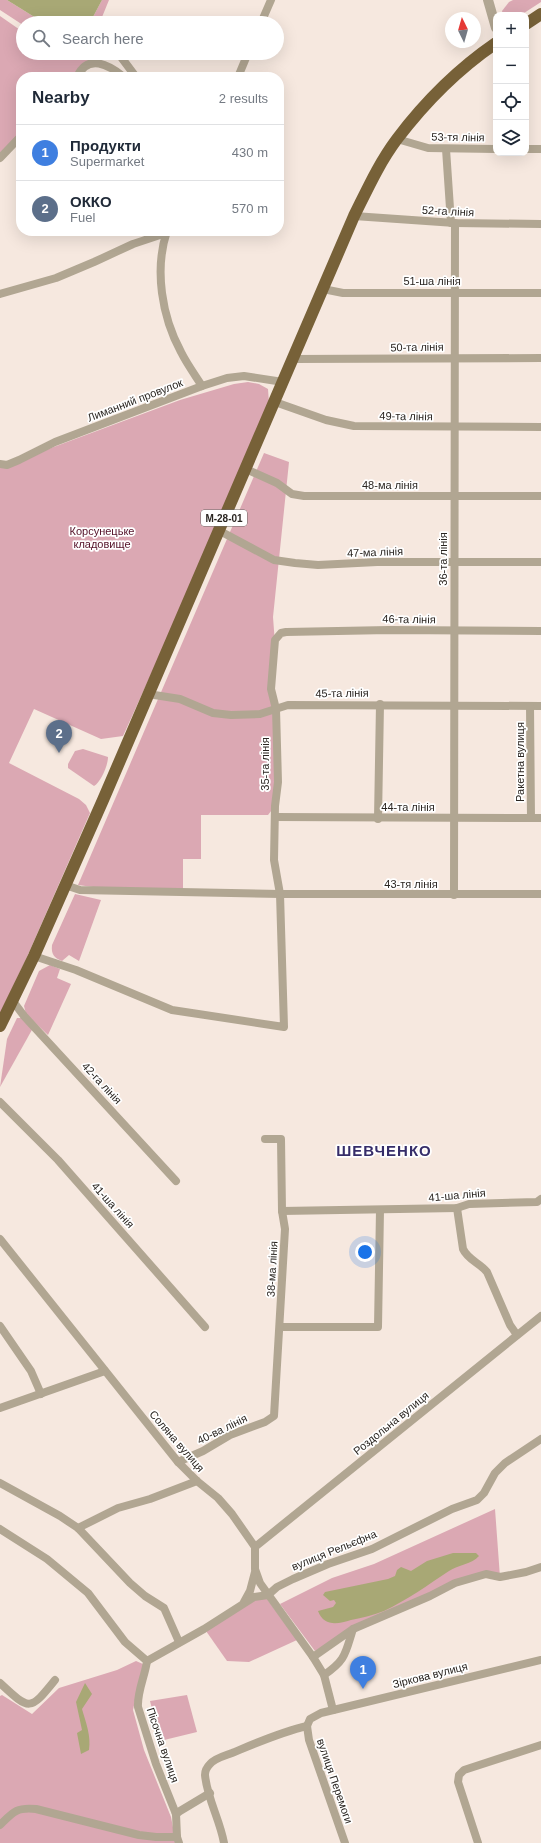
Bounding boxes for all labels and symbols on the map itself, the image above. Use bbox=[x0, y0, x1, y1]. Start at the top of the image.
north arrow bbox=[445, 12, 481, 48]
street label: 53-тя лінія bbox=[431, 131, 485, 143]
street label: 52-га лінія bbox=[422, 204, 474, 218]
street label: 51-ша лінія bbox=[403, 275, 461, 287]
street label: 50-та лінія bbox=[390, 341, 444, 353]
street label: Лиманний провулок bbox=[86, 376, 185, 424]
street label: 49-та лінія bbox=[379, 410, 433, 422]
street label: 48-ма лінія bbox=[362, 479, 418, 491]
road number: М-28-01 bbox=[201, 510, 247, 526]
park label: Корсунецьке кладовище bbox=[70, 525, 134, 550]
street label: 36-та лінія bbox=[437, 532, 449, 586]
street label: 47-ма лінія bbox=[347, 545, 403, 559]
street label: 46-та лінія bbox=[382, 613, 436, 625]
street label: 45-та лінія bbox=[315, 687, 369, 699]
pin: 2 bbox=[46, 720, 72, 753]
street label: Ракетна вулиця bbox=[514, 722, 526, 802]
street label: 35-та лінія bbox=[259, 737, 271, 791]
street label: 44-та лінія bbox=[381, 801, 435, 813]
street label: 43-тя лінія bbox=[384, 878, 438, 890]
street label: 42-га лінія bbox=[80, 1060, 124, 1106]
district label: ШЕВЧЕНКО bbox=[336, 1142, 432, 1159]
street label: 41-ша лінія bbox=[89, 1180, 137, 1230]
street label: 41-ша лінія bbox=[428, 1187, 486, 1203]
street label: 38-ма лінія bbox=[265, 1241, 279, 1297]
your location bbox=[355, 1242, 375, 1262]
street label: Роздольна вулиця bbox=[351, 1389, 431, 1457]
street label: Соляна вулиця bbox=[147, 1408, 207, 1474]
street label: 40-ва лінія bbox=[195, 1412, 249, 1446]
street label: вулиця Рельєфна bbox=[290, 1527, 379, 1572]
pin: 1 bbox=[350, 1656, 376, 1689]
street label: Зіркова вулиця bbox=[391, 1660, 469, 1690]
street label: Пісочна вулиця bbox=[145, 1706, 181, 1784]
street label: вулиця Перемоги bbox=[315, 1737, 355, 1825]

